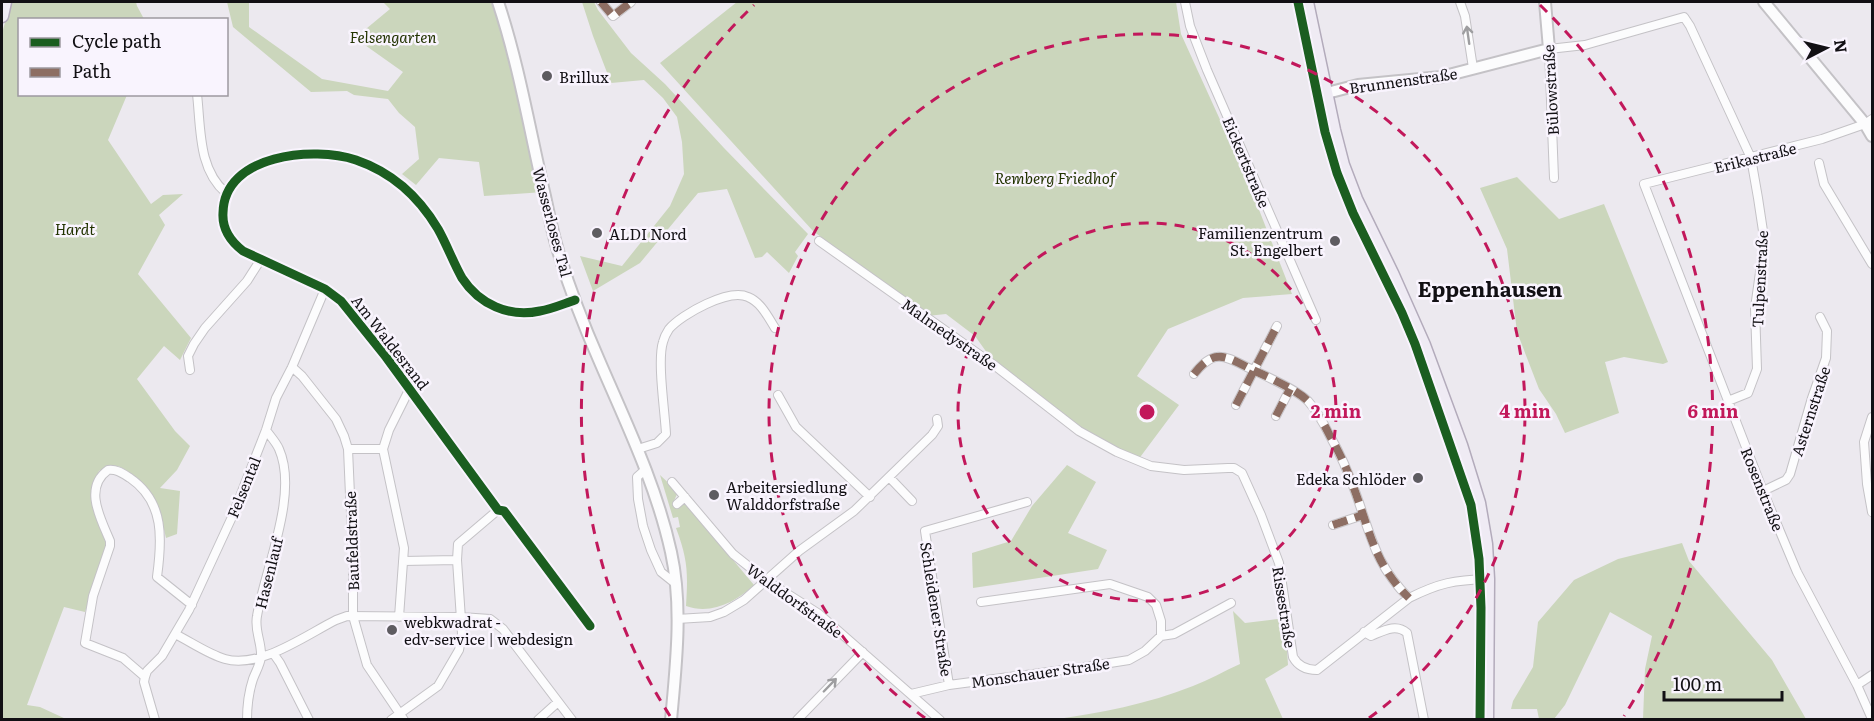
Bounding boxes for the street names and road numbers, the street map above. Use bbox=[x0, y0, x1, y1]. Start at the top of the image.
street label: Bülowstraße bbox=[1536, 44, 1564, 136]
street label: Brunnenstraße bbox=[1347, 61, 1459, 99]
street label: Eickertstraße bbox=[1217, 113, 1277, 211]
street label: Erikastraße bbox=[1711, 136, 1799, 178]
street label: Wasserloses Tal bbox=[527, 165, 579, 279]
street label: Tulpenstraße bbox=[1745, 230, 1773, 328]
street label: Am Waldesrand bbox=[347, 290, 435, 394]
street label: Malmedystraße bbox=[897, 292, 1003, 376]
street label: Asternstraße bbox=[1785, 363, 1835, 459]
street label: Rosenstraße bbox=[1736, 444, 1790, 535]
street label: Felsental bbox=[220, 453, 266, 521]
street label: Baufeldstraße bbox=[338, 490, 364, 591]
street label: Hasenlauf bbox=[248, 534, 288, 611]
street label: Schleidener Straße bbox=[915, 540, 959, 678]
street label: Walddorfstraße bbox=[742, 557, 848, 643]
street label: Rissestraße bbox=[1267, 564, 1303, 650]
street label: Monschauer Straße bbox=[969, 651, 1111, 693]

